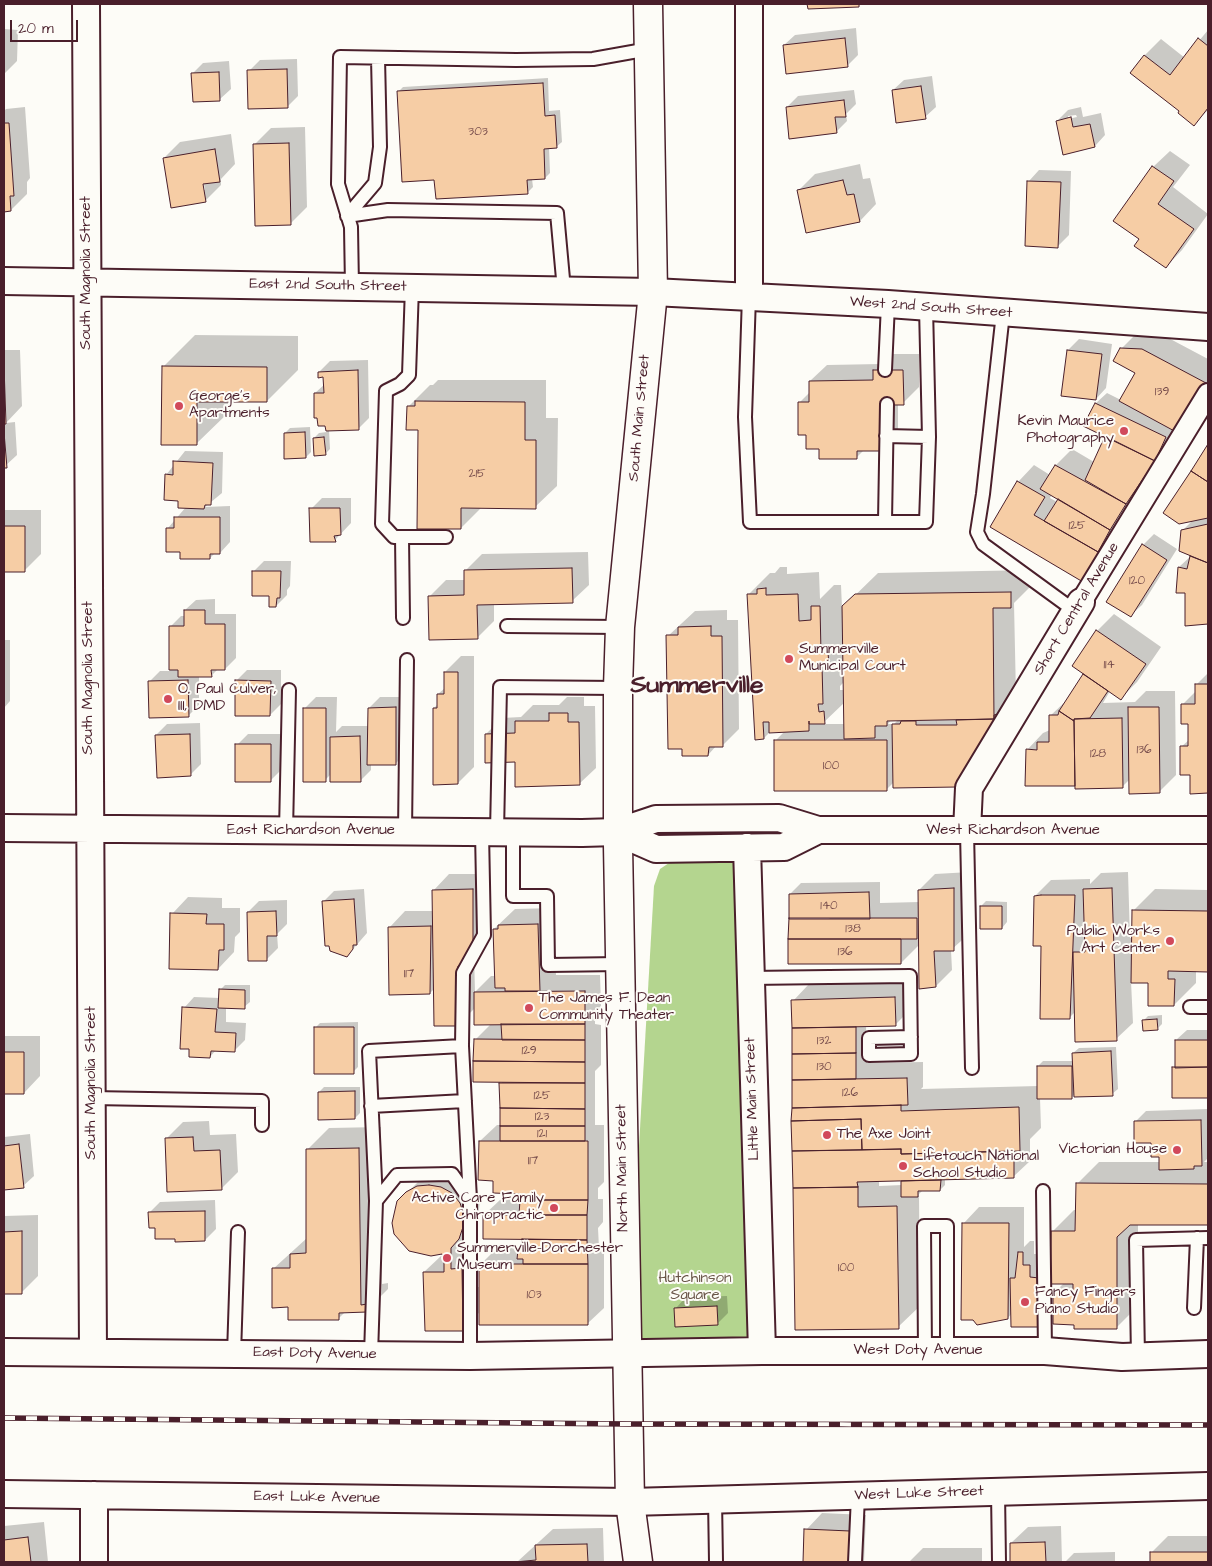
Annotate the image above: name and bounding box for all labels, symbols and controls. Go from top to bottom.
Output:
scale bar [12,10,80,42]
text: 20 m [18,18,54,39]
house number: 303 [468,125,488,139]
street label: South Magnolia Street [78,196,96,350]
street label: East 2nd South Street [249,276,407,296]
street label: West 2nd South Street [849,293,1013,323]
street label: South Main Street [625,354,655,482]
house number: 139 [1155,385,1169,399]
place label: George's Apartments [189,388,270,423]
marker: George's Apartments [173,400,185,412]
place label: Kevin Maurice Photography [1017,413,1114,448]
marker: Kevin Maurice Photography [1118,425,1130,437]
house number: 215 [469,467,485,481]
house number: 125 [1069,519,1085,533]
street label: Short Central Avenue [1030,540,1124,678]
house number: 120 [1129,574,1145,588]
street label: South Magnolia Street [80,601,98,755]
place label: Summerville Municipal Court [799,641,906,676]
marker: Summerville Municipal Court [783,653,795,665]
house number: 114 [1103,658,1115,672]
district label: Summerville [630,672,764,702]
place label: O. Paul Culver, III, DMD [178,681,277,716]
marker: O. Paul Culver, III, DMD [162,693,174,705]
house number: 136 [1136,743,1152,757]
house number: 128 [1090,747,1106,761]
house number: 100 [823,759,839,773]
street label: East Richardson Avenue [227,822,395,840]
street label: West Richardson Avenue [926,822,1100,840]
house number: 140 [820,899,838,913]
house number: 138 [845,922,861,936]
place label: Public Works Art Center [1067,923,1160,958]
marker: Public Works Art Center [1164,935,1176,947]
house number: 136 [837,945,853,959]
house number: 117 [404,967,414,981]
place label: The James F. Dean Community Theater [539,990,674,1025]
marker: The James F. Dean Community Theater [523,1002,535,1014]
street label: South Magnolia Street [83,1006,101,1160]
house number: 132 [817,1034,831,1048]
street label: Little Main Street [742,1037,764,1161]
house number: 129 [521,1044,537,1058]
house number: 130 [816,1060,832,1074]
house number: 126 [842,1086,858,1100]
house number: 125 [534,1089,550,1103]
street label: North Main Street [613,1104,633,1232]
house number: 123 [535,1110,549,1124]
place label: The Axe Joint [837,1126,931,1144]
house number: 121 [537,1127,547,1141]
marker: The Axe Joint [821,1129,833,1141]
place label: Victorian House [1059,1141,1167,1159]
marker: Victorian House [1171,1144,1183,1156]
place label: Lifetouch National School Studio [913,1148,1039,1183]
house number: 117 [528,1154,538,1168]
marker: Lifetouch National School Studio [897,1160,909,1172]
place label: Active Care Family Chiropractic [411,1190,544,1225]
marker: Active Care Family Chiropractic [548,1202,560,1214]
place label: Summerville-Dorchester Museum [457,1240,623,1275]
marker: Summerville-Dorchester Museum [441,1252,453,1264]
house number: 100 [838,1261,854,1275]
park label: Hutchinson Square [659,1270,731,1305]
place label: Fancy Fingers Piano Studio [1035,1284,1136,1319]
house number: 103 [526,1288,542,1302]
marker: Fancy Fingers Piano Studio [1019,1296,1031,1308]
street label: West Doty Avenue [853,1342,983,1360]
street label: East Doty Avenue [253,1344,377,1364]
street label: West Luke Street [854,1483,984,1505]
street label: East Luke Avenue [254,1488,380,1508]

